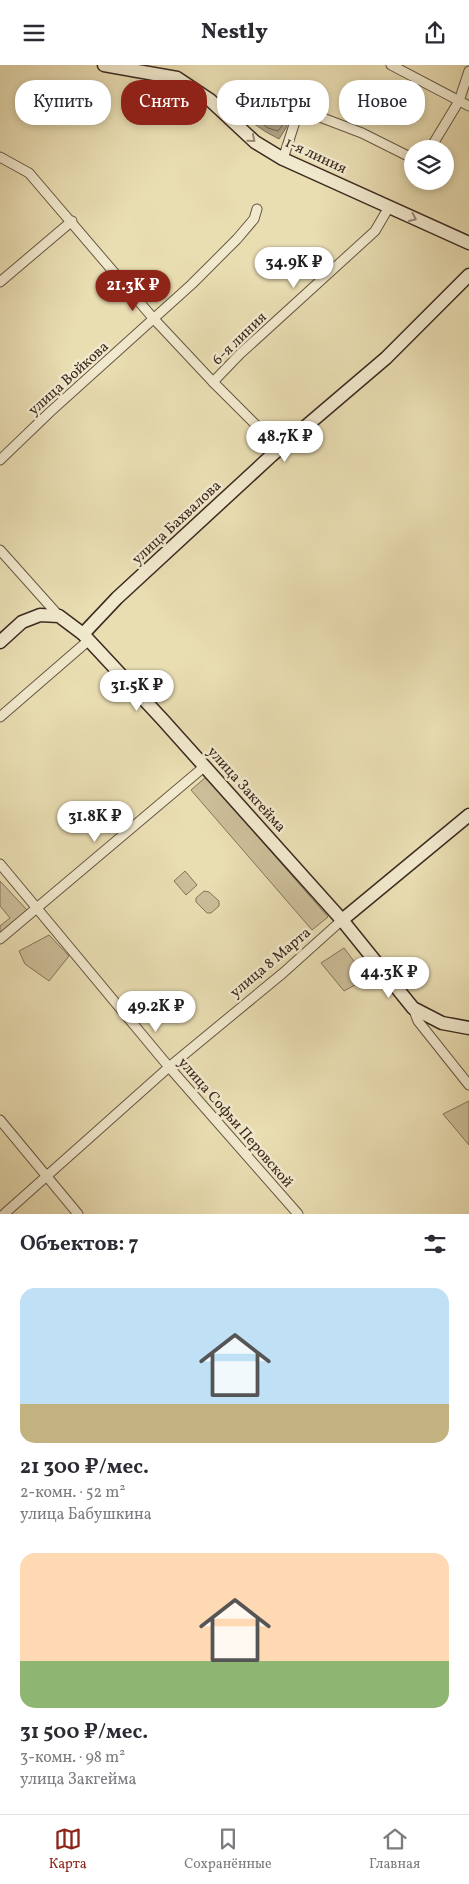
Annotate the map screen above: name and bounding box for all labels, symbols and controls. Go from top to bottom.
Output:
text: Nestly [201,17,268,48]
icon: menu [20,19,48,47]
icon: share [421,19,449,47]
chip: Купить [15,80,111,125]
chip: Снять [121,80,207,125]
chip: Фильтры [217,80,329,125]
chip: Новое [339,80,425,125]
one-way arrow [246,133,255,141]
street label: 1-я линия [281,133,350,180]
map controls [404,140,454,190]
button: layers [404,140,454,190]
one-way arrow [408,212,417,222]
pin: 34.9K ₽ [248,247,340,289]
text: 34.9K ₽ [266,252,323,274]
pin: 21.3K ₽ [87,269,179,312]
text: 21.3K ₽ [107,275,159,297]
street label: 6-я линия [208,308,272,370]
street label: улица Войкова [24,337,114,421]
pin: 48.7K ₽ [239,421,331,463]
text: 48.7K ₽ [257,426,313,448]
street label: улица Бахвалова [128,476,226,570]
pin: 31.5K ₽ [91,669,183,712]
text: 31.5K ₽ [111,675,163,697]
street label: улица Закгейма [202,742,290,838]
pin: 31.8K ₽ [49,801,141,843]
text: 31.8K ₽ [68,806,122,828]
street label: улица 8 Марта [226,923,316,1003]
pin: 44.3K ₽ [343,957,435,999]
text: 44.3K ₽ [360,962,418,984]
pin: 49.2K ₽ [110,991,202,1033]
text: 49.2K ₽ [128,996,184,1018]
street label: улица Софьи Перовской [172,1053,297,1193]
text: Объектов: 7 [20,1230,139,1259]
icon: filters [421,1230,449,1258]
icon: home [190,1320,280,1410]
text: 21 300 ₽/мес. [20,1453,149,1482]
text: 2-комн. · 52 m² [20,1482,125,1504]
text: улица Бабушкина [20,1504,152,1526]
icon: home [190,1585,280,1675]
text: 31 500 ₽/мес. [20,1718,148,1747]
text: 3-комн. · 98 m² [20,1747,125,1769]
text: улица Закгейма [20,1769,136,1791]
tab: Карта [49,1825,87,1874]
tab: Сохранённые [184,1825,272,1874]
tab: Главная [369,1825,420,1874]

